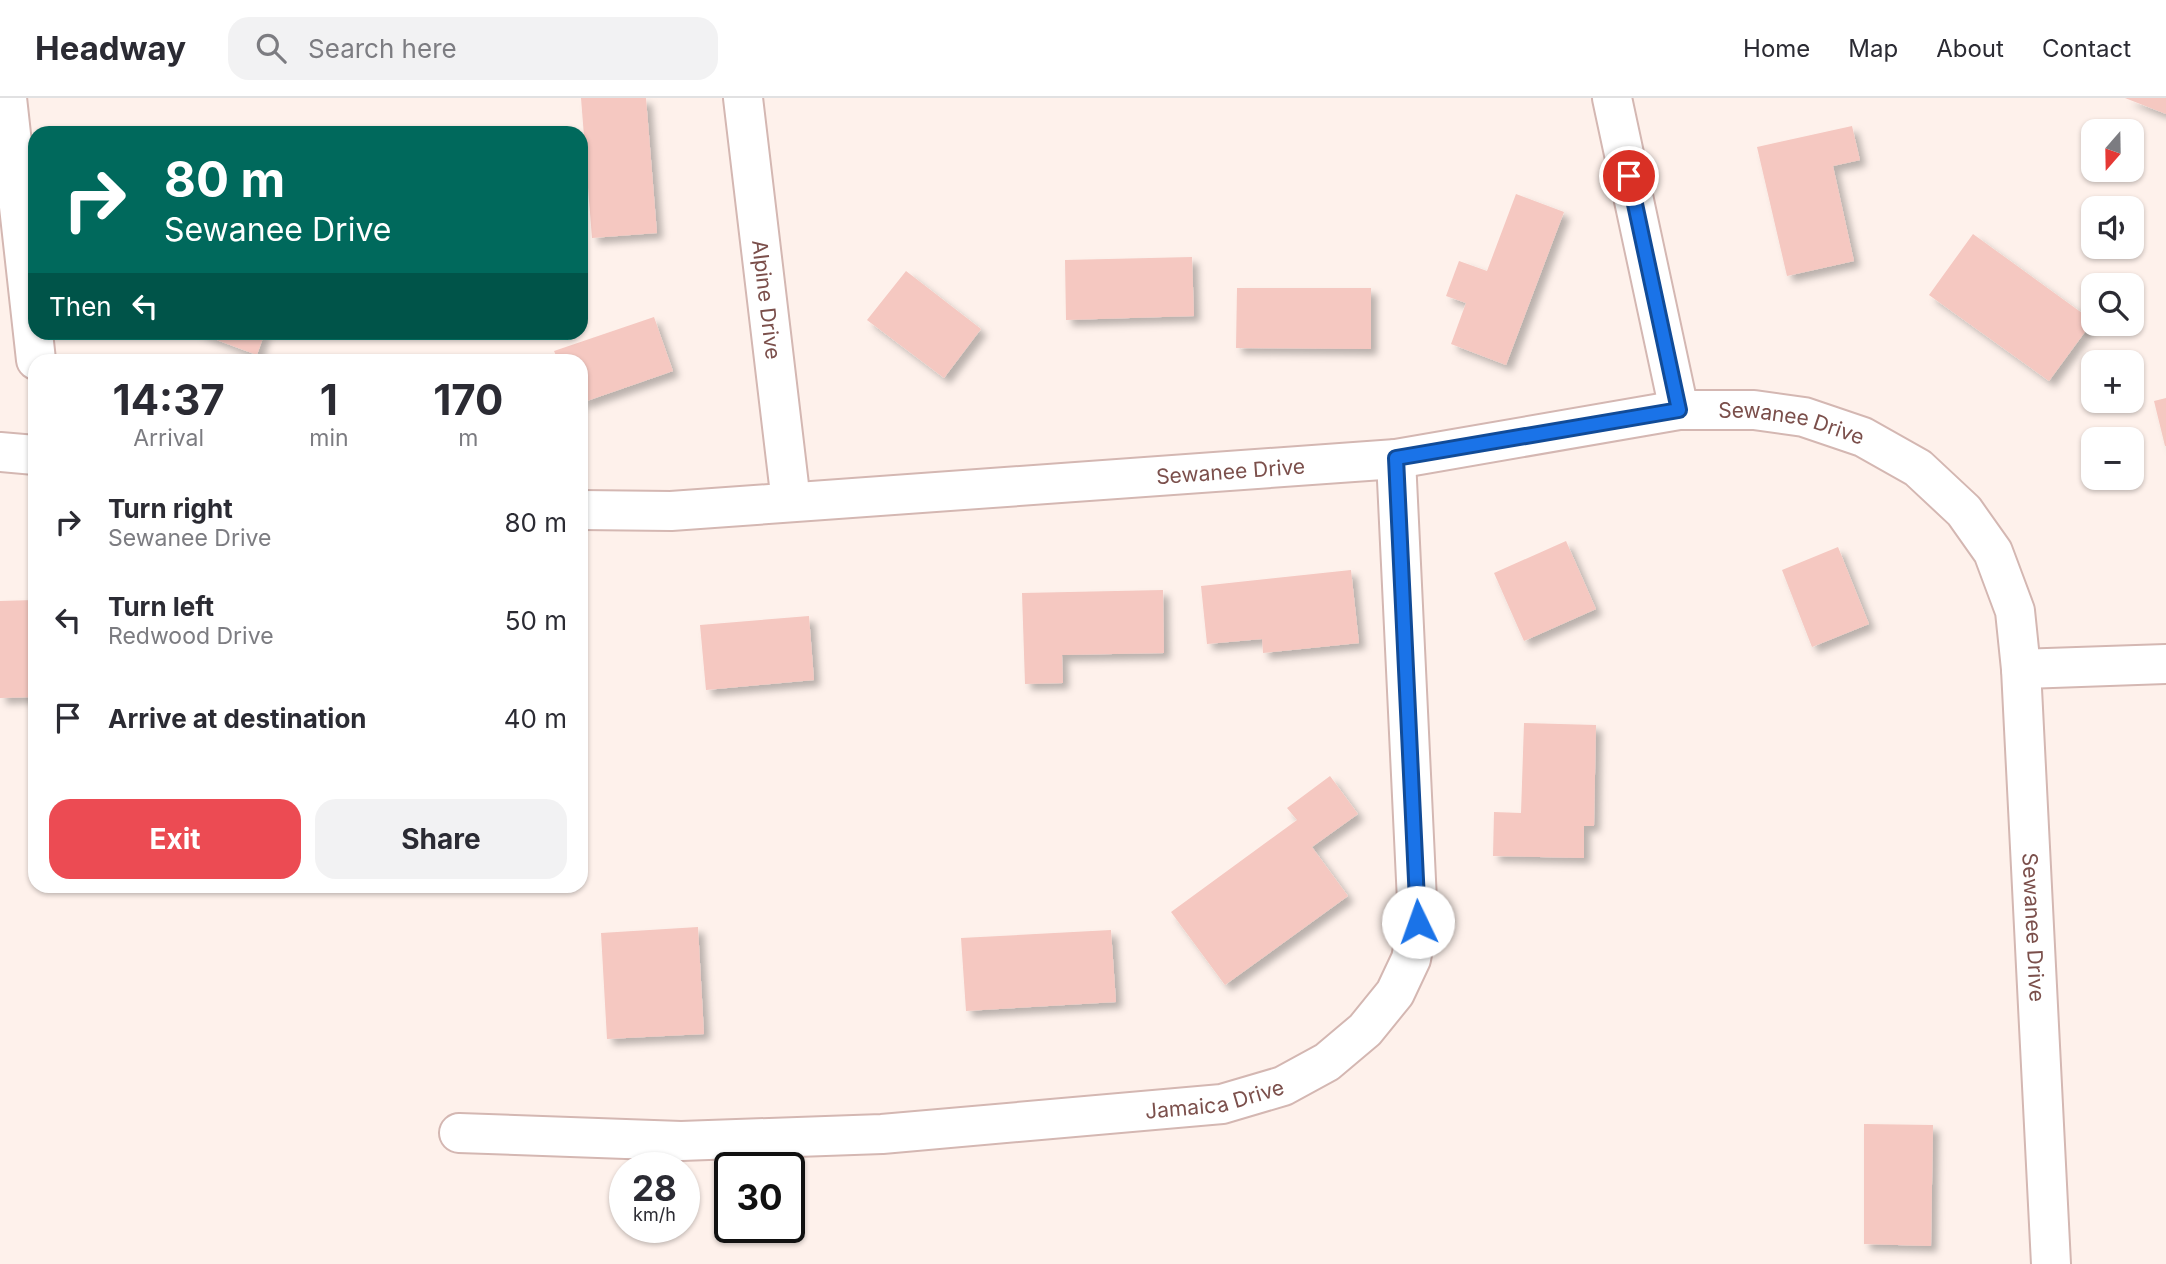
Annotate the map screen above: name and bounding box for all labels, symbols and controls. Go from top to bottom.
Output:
search box [228,17,718,80]
text: Headway [35,28,186,68]
icon: search [252,29,290,67]
text: Search here [308,33,457,64]
text: Home [1743,34,1810,63]
text: Map [1848,34,1898,63]
text: About [1936,34,2004,63]
text: Contact [2042,34,2131,63]
north arrow [2081,119,2144,182]
map controls [2081,119,2144,490]
pin [1599,146,1659,206]
text: 80 m [164,150,285,209]
icon: right [49,154,140,245]
icon: arrive [1610,157,1648,195]
button: sound [2081,196,2144,259]
text: Sewanee Drive [164,210,391,249]
street label: Alpine Drive [747,238,786,361]
button: search [2081,273,2144,336]
icon: left [126,287,164,325]
text: Then [49,291,112,322]
button: + [2081,350,2144,413]
text: 14:37 [113,374,225,425]
text: 1 [320,374,338,425]
text: 170 [433,374,503,425]
street label: Sewanee Drive [1718,398,1868,449]
text: Arrival [133,424,204,452]
text: min [309,424,349,452]
text: m [458,424,478,452]
button: − [2081,427,2144,490]
street label: Sewanee Drive [1155,453,1306,489]
text: Turn right [108,493,233,524]
icon: right [49,503,87,541]
text: 80 m [504,507,567,538]
text: Sewanee Drive [108,524,271,552]
text: Turn left [108,591,214,622]
icon: left [49,601,87,639]
text: 50 m [505,605,567,636]
text: Redwood Drive [108,622,274,650]
icon: arrive [49,699,87,737]
text: Arrive at destination [108,703,367,734]
text: 40 m [504,703,567,734]
button: Exit [49,799,301,879]
button: Share [315,799,567,879]
street label: Sewanee Drive [2018,852,2050,1002]
position arrow [1381,885,1455,959]
street label: Jamaica Drive [1144,1074,1287,1123]
speed limit sign: 30 [714,1152,805,1243]
text: 28 [632,1167,677,1209]
text: km/h [633,1204,676,1225]

